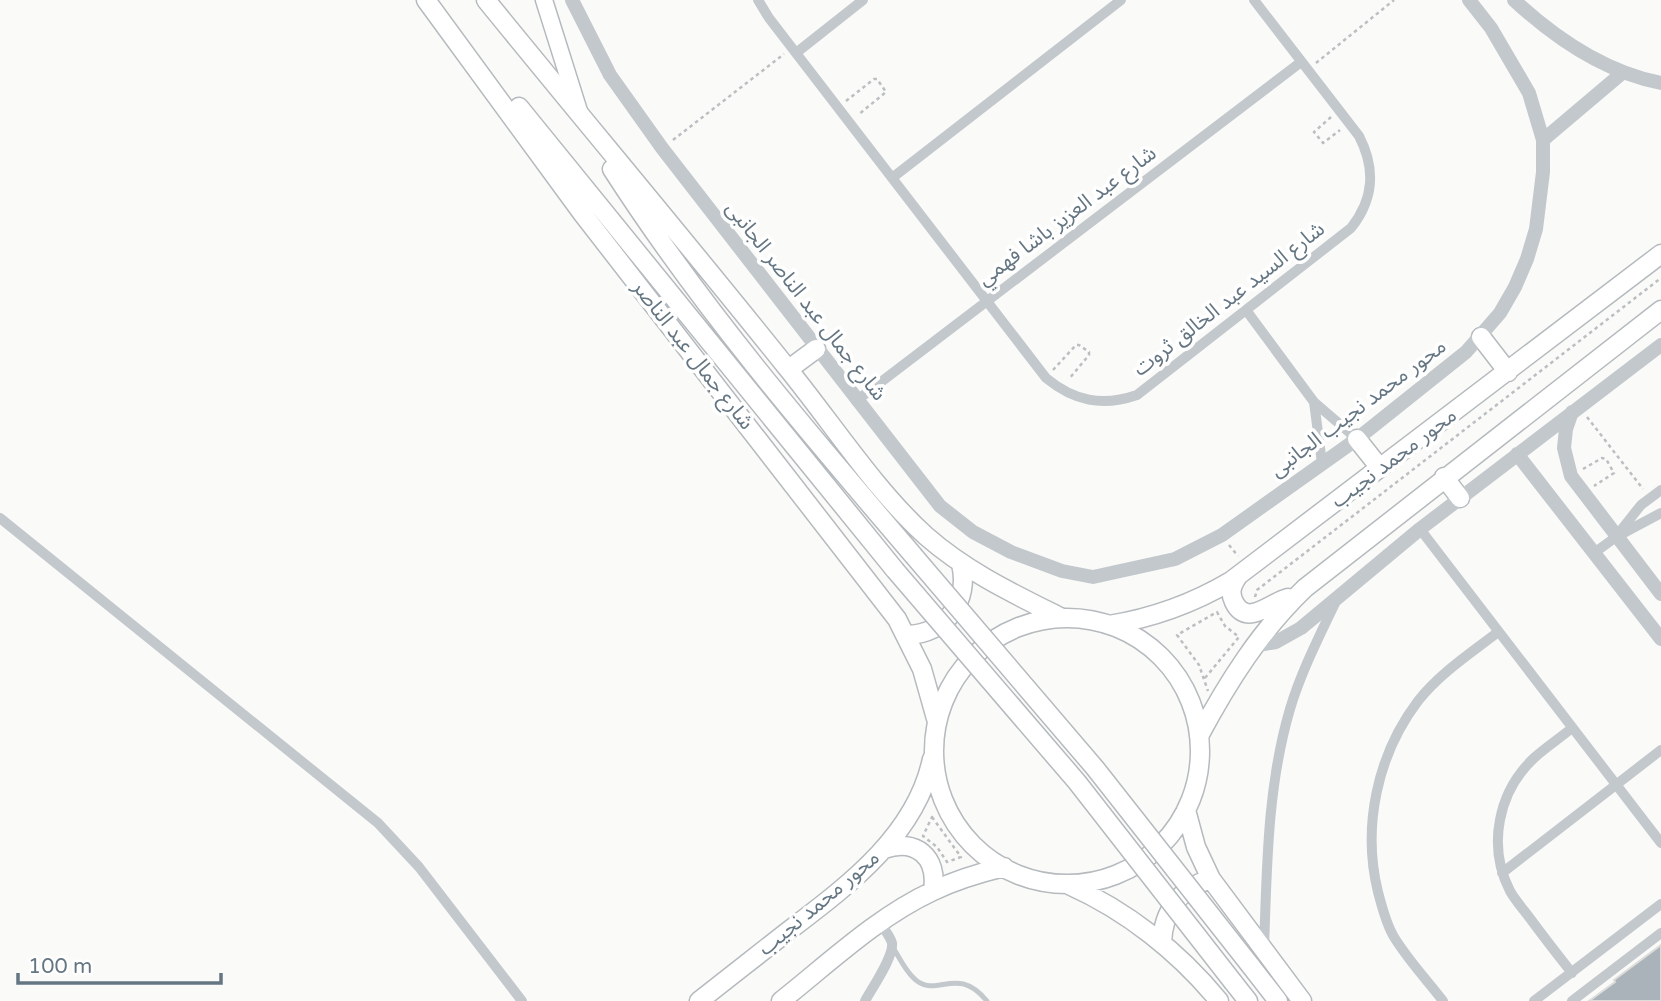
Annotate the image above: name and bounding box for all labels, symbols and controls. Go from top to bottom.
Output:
street label: شارع عبد العزيز باشا فهمي [973,141,1163,294]
street label: شارع جمال عبد الناصر الجانبى [719,196,892,407]
street label: شارع السيد عبد الخالق ثروت [1128,216,1331,383]
street label: شارع جمال عبد الناصر [625,275,759,436]
street label: محور محمد نجيب الجانبى [1265,333,1451,483]
street label: محور محمد نجيب [1326,403,1462,513]
street label: محور محمد نجيب [753,845,885,961]
scale bar [18,942,220,986]
text: 100 m [28,954,92,979]

